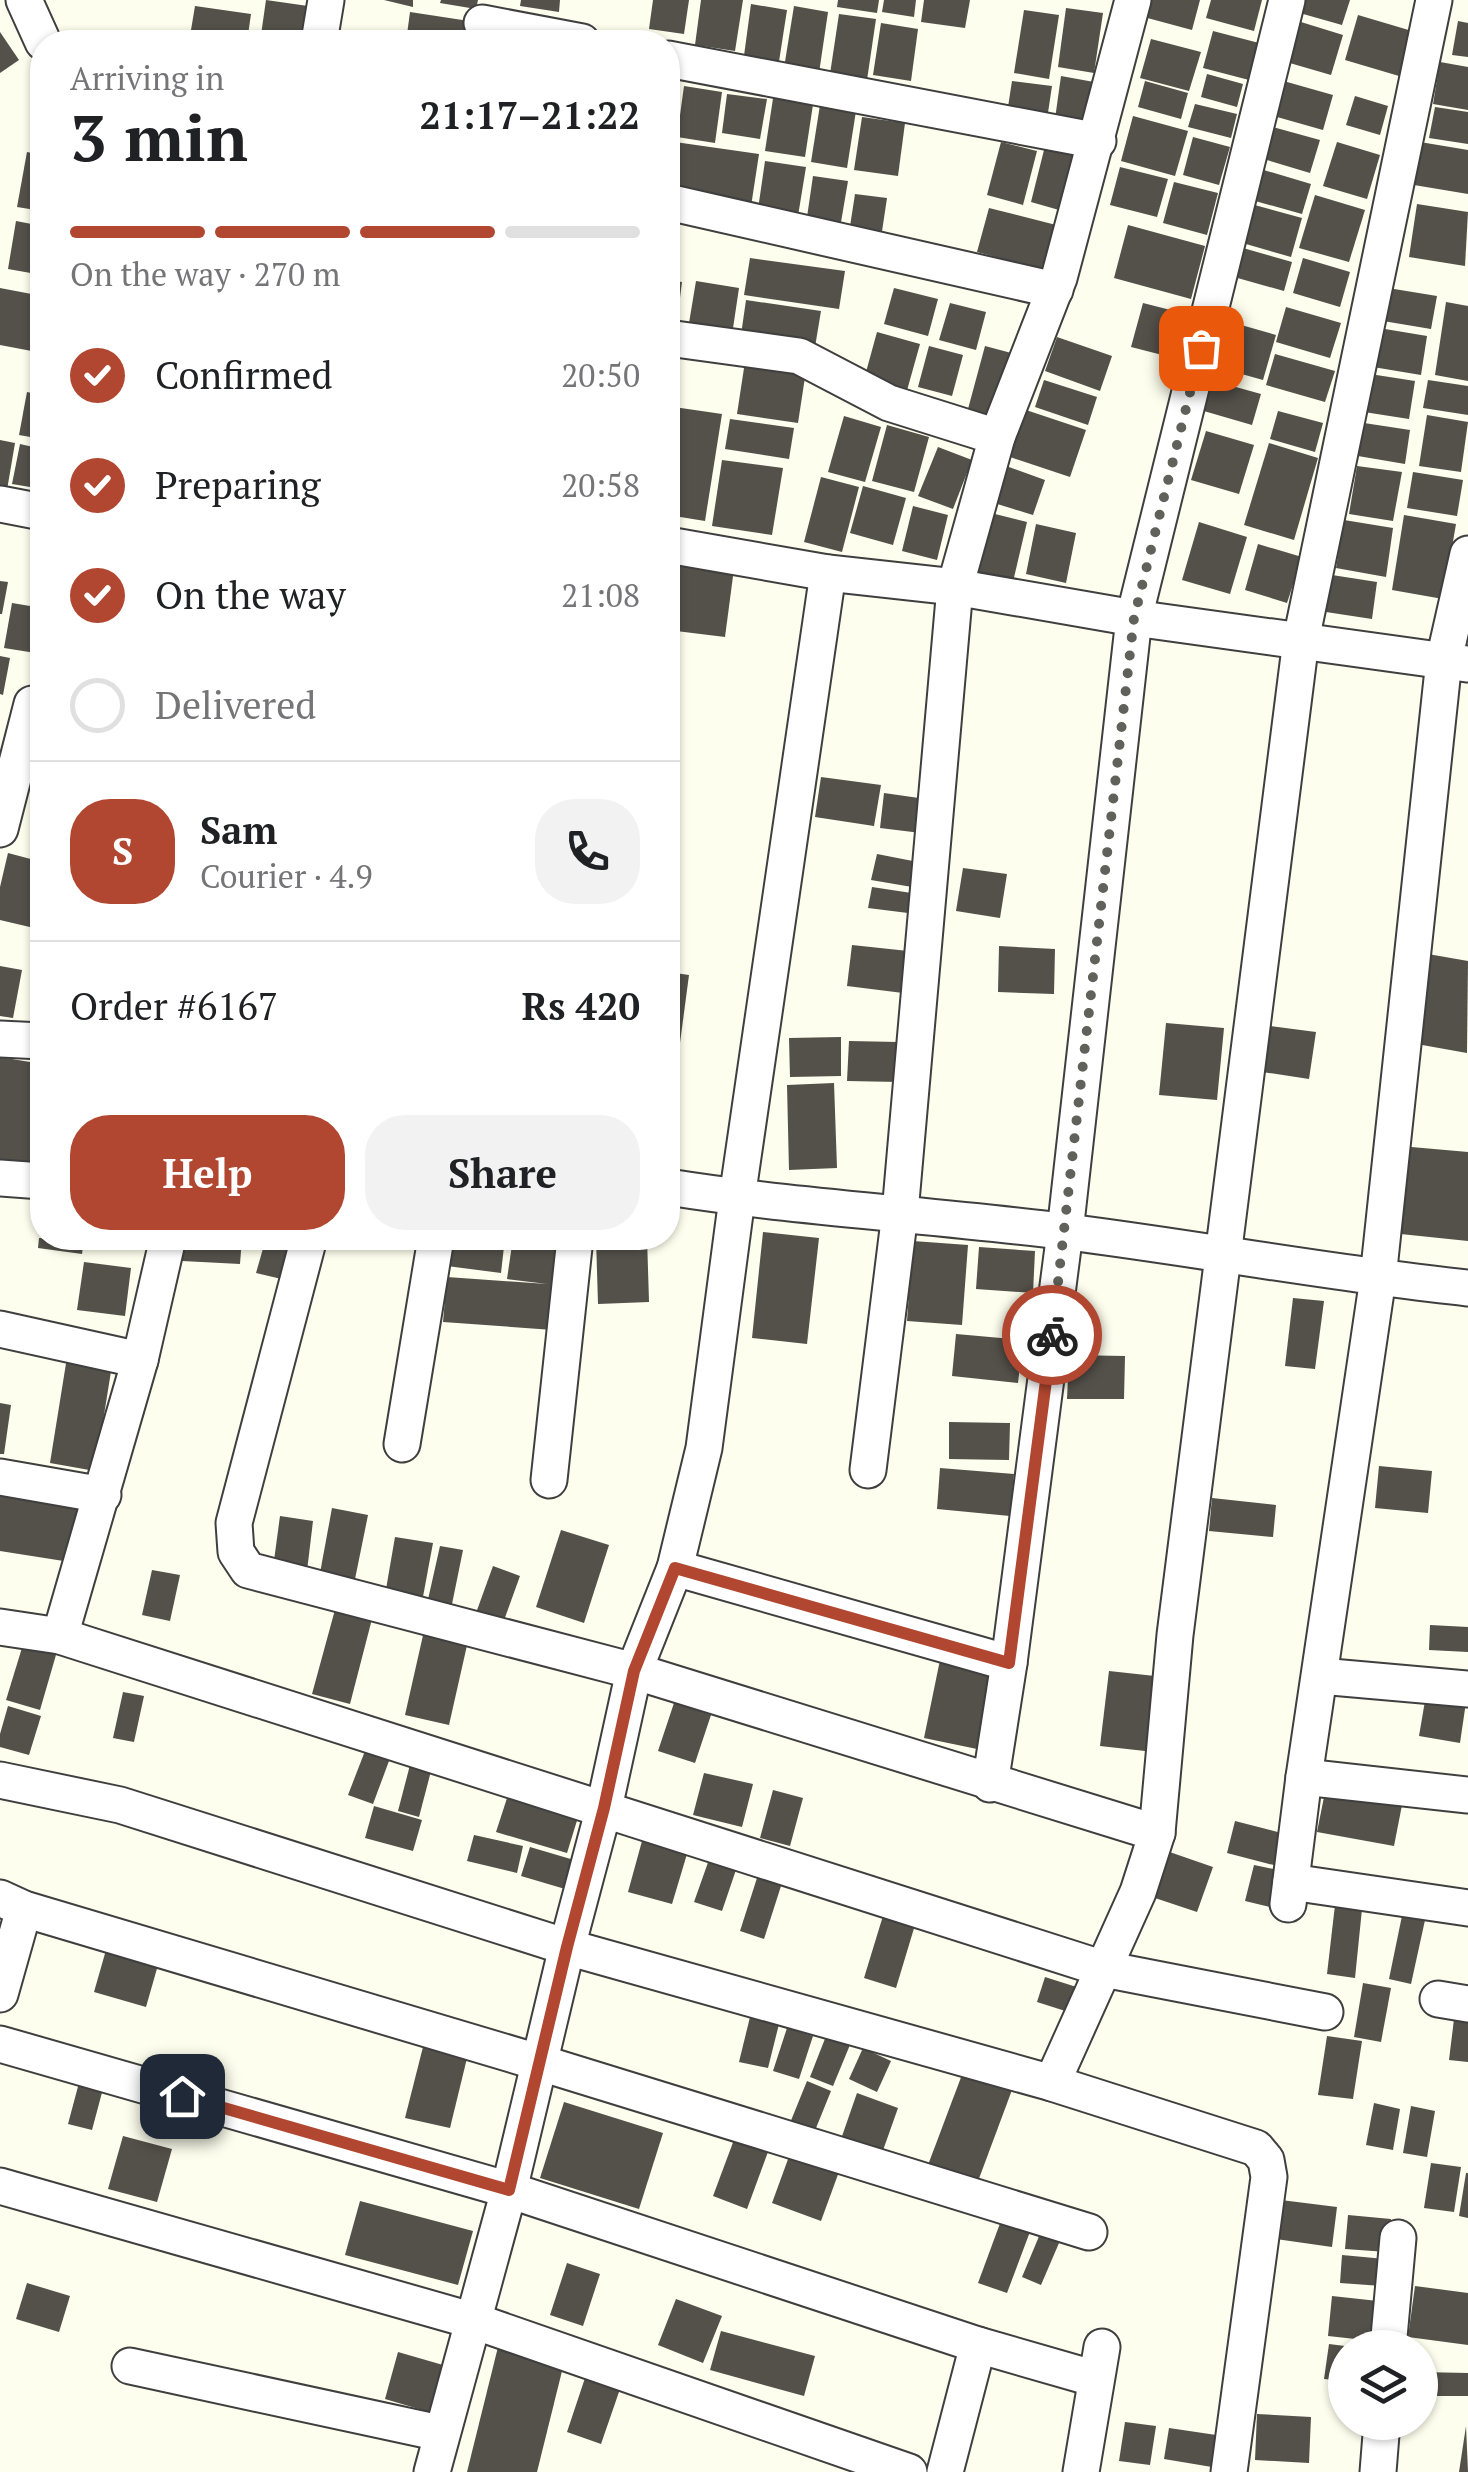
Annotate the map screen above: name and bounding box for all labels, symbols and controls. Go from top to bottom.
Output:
text: Arriving in [70,57,224,99]
text: 21:17–21:22 [419,90,640,140]
text: 3 min [70,93,248,180]
text: On the way · 270 m [70,253,340,295]
pin [1159,306,1244,391]
icon: bag [1174,321,1229,376]
icon: check [70,348,125,403]
text: Confirmed [155,350,333,400]
text: 20:50 [561,354,640,396]
icon: check [70,458,125,513]
text: Preparing [155,460,321,510]
text: 20:58 [561,464,640,506]
icon: check [70,568,125,623]
text: On the way [155,570,346,620]
text: 21:08 [561,574,640,616]
text: Delivered [155,680,316,730]
button: phone [535,799,640,904]
text: Sam [200,805,277,855]
text: S [112,826,133,876]
text: Courier · 4.9 [200,855,372,897]
text: Order #6167 [70,981,278,1031]
text: Rs 420 [522,981,640,1031]
button: Help [70,1115,345,1230]
button: Share [365,1115,640,1230]
courier [1002,1285,1102,1385]
icon: bike [1025,1308,1080,1363]
pin [140,2054,225,2139]
icon: home [155,2069,210,2124]
map controls [1328,2330,1438,2440]
button: layers [1328,2330,1438,2440]

